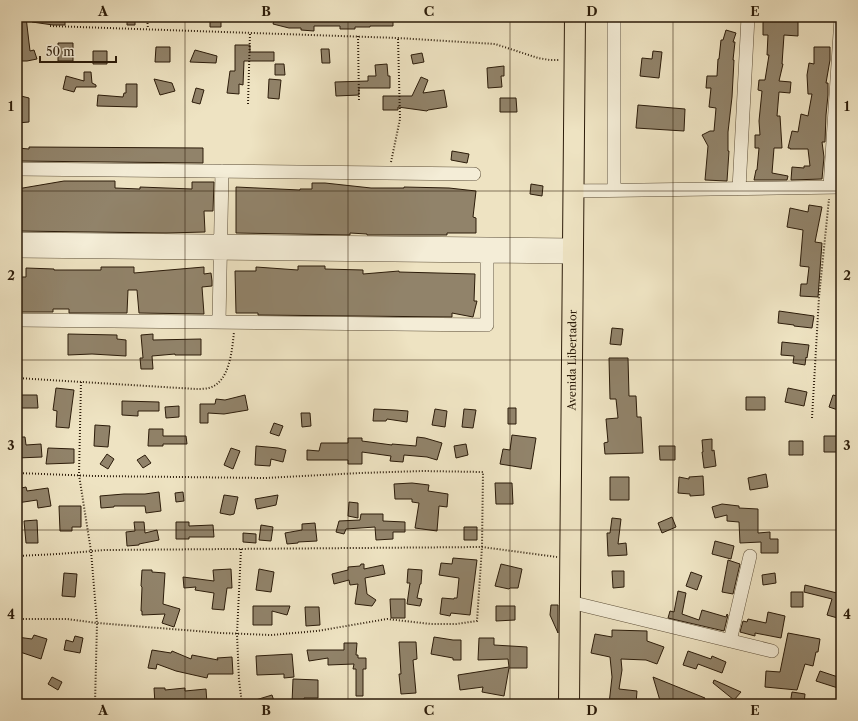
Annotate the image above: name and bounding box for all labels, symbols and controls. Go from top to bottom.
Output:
text: A [97,3,109,19]
text: B [261,3,271,19]
text: C [424,3,434,19]
text: D [586,3,598,19]
text: E [750,3,760,19]
scale bar [40,38,116,64]
text: 50 m [46,44,75,59]
text: 1 [8,98,14,114]
text: 1 [844,98,850,114]
text: 2 [7,267,15,283]
text: 2 [843,267,851,283]
street label: Avenida Libertador [565,309,579,411]
text: 3 [7,437,15,453]
text: 3 [843,437,851,453]
text: 4 [7,606,15,622]
text: 4 [843,606,851,622]
text: A [97,702,109,718]
text: B [261,702,271,718]
text: C [424,702,434,718]
text: D [586,702,598,718]
text: E [750,702,760,718]

